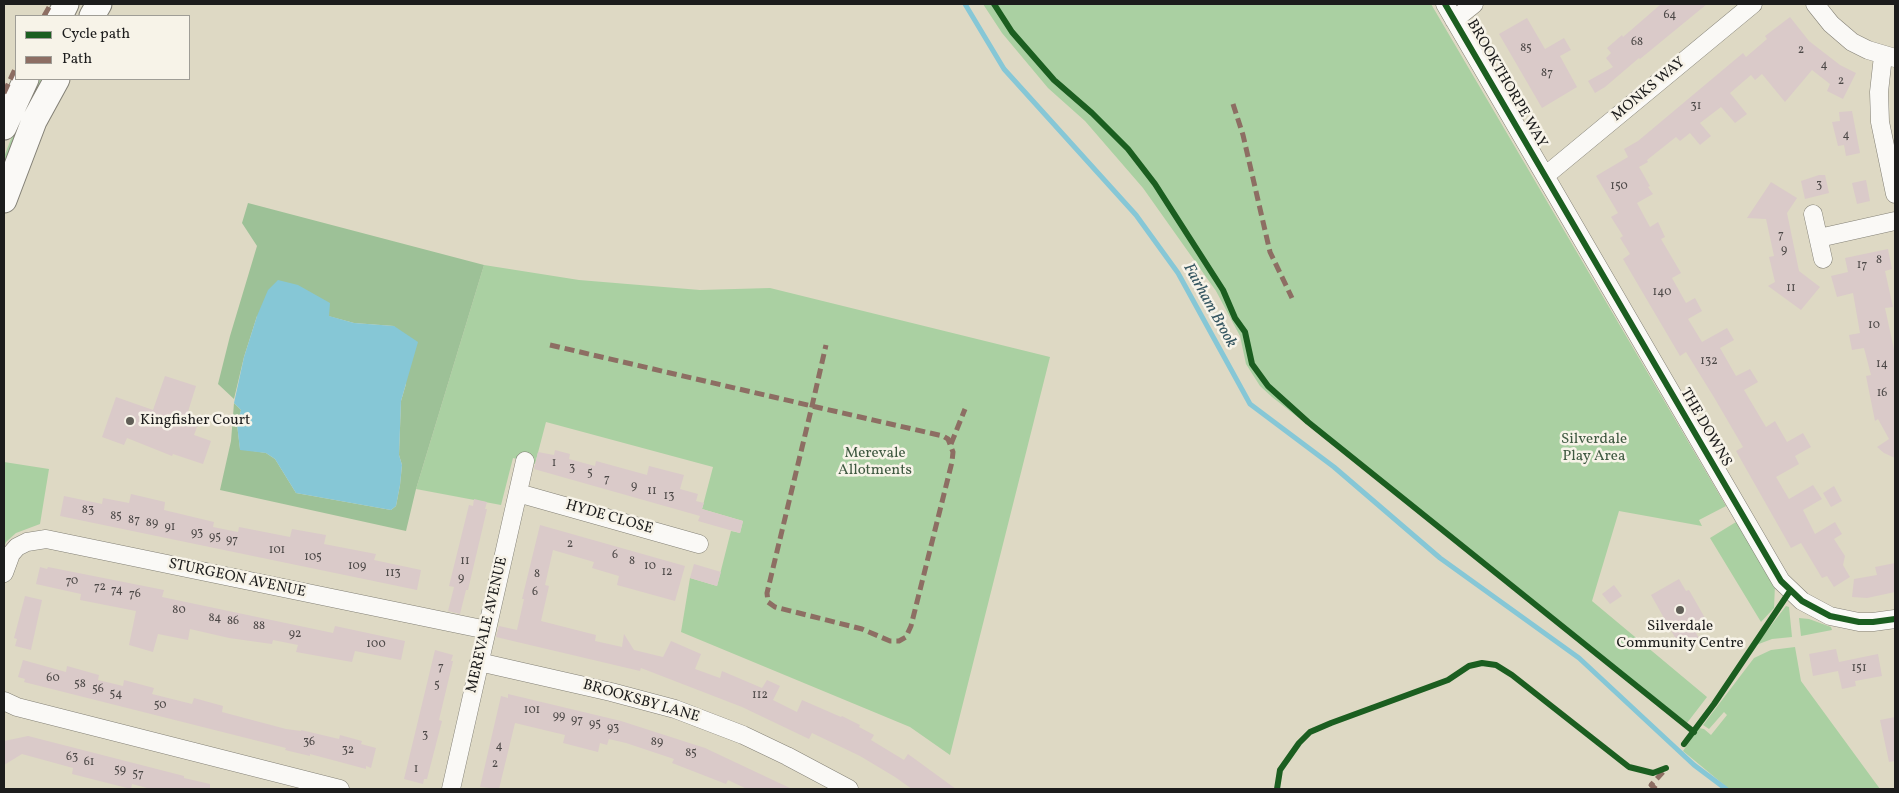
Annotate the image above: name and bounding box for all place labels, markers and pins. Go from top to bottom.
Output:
place label: Kingfisher Court [140,412,250,430]
marker: Kingfisher Court [124,415,136,427]
marker: Silverdale Community Centre [1674,604,1686,616]
place label: Silverdale Community Centre [1616,618,1744,653]

